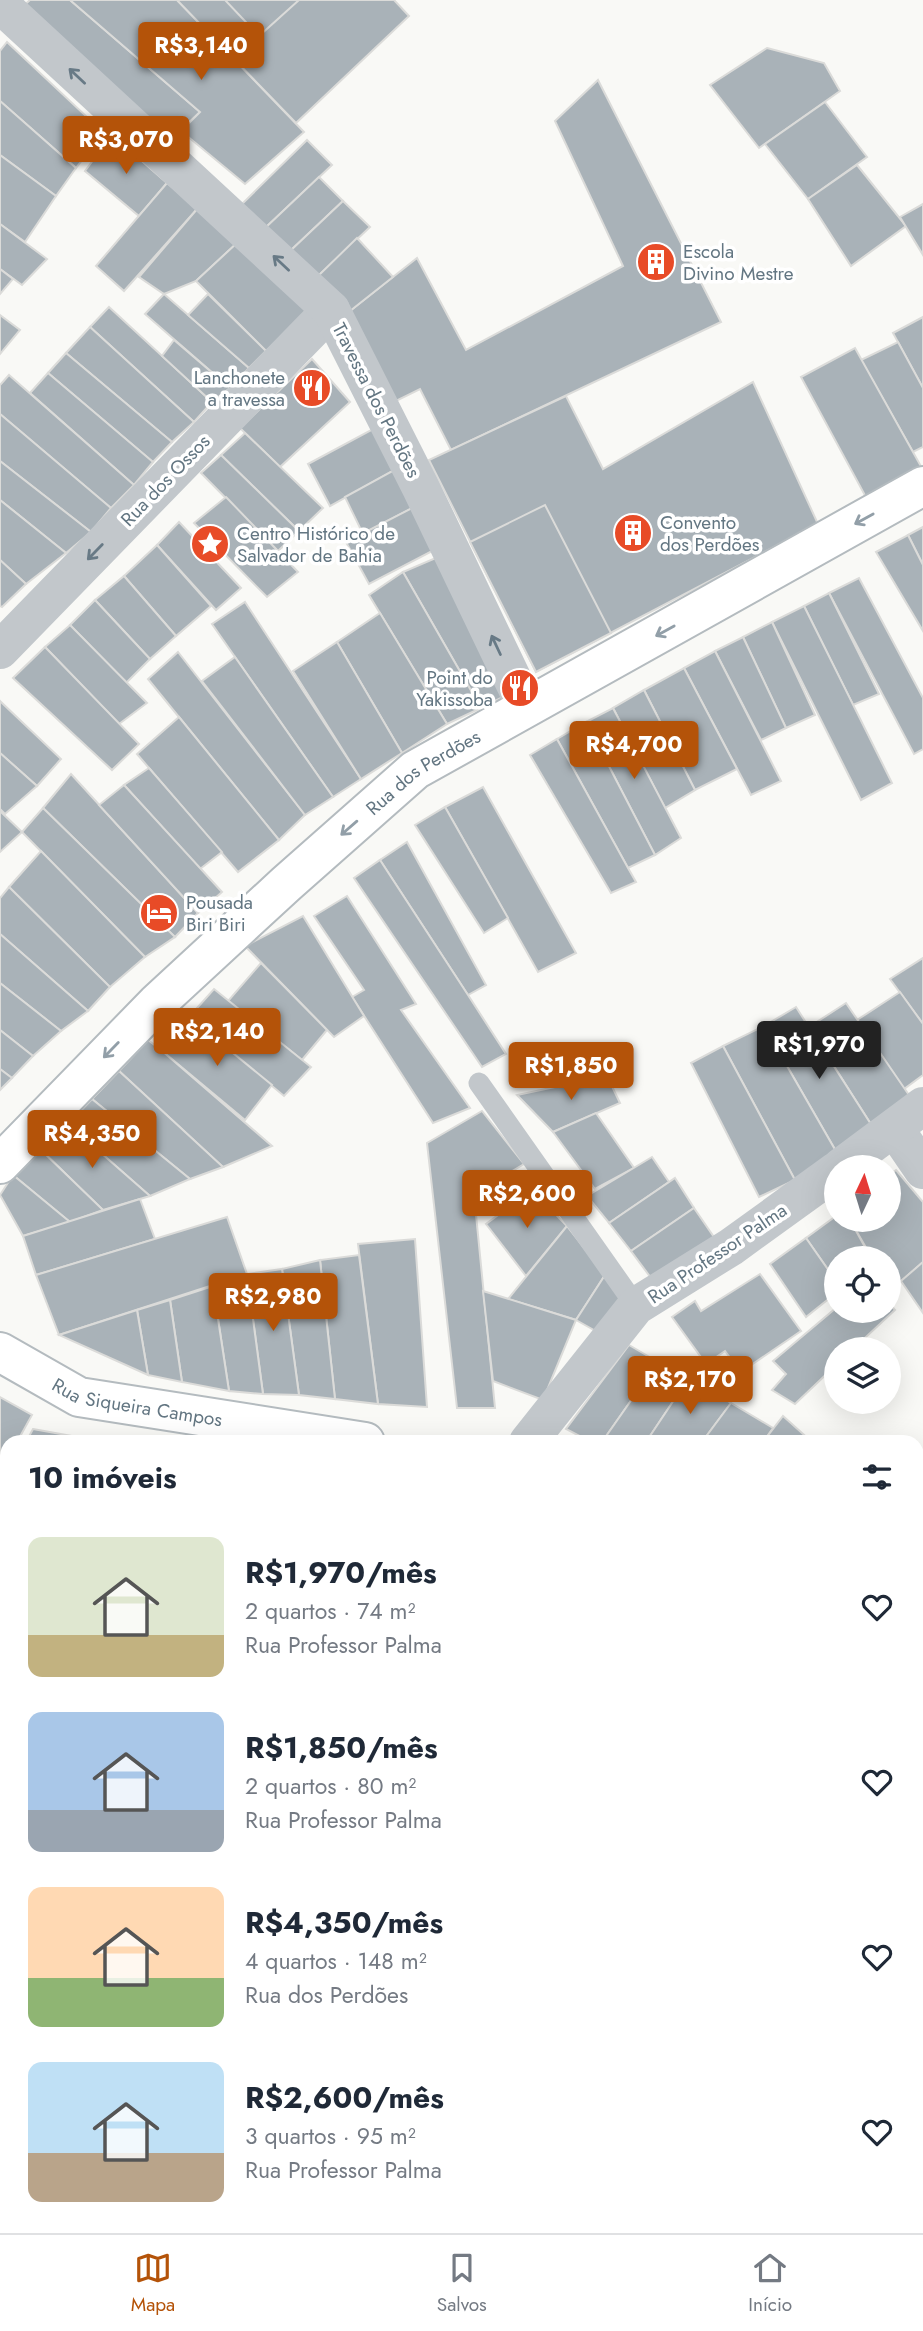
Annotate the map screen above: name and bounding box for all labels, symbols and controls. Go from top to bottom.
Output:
pin: R$3,140 [136,22,266,82]
text: R$3,140 [154,28,248,62]
one-way arrow [68,68,86,84]
pin: R$3,070 [61,116,191,176]
text: R$3,070 [79,122,173,156]
place label: Escola Divino Mestre [683,238,794,287]
building icon: Escola Divino Mestre [635,241,677,283]
one-way arrow [273,255,290,272]
street label: Travessa dos Perdões [326,318,427,482]
place label: Lanchonete a travessa [194,364,285,413]
restaurant icon: Lanchonete a travessa [291,367,333,409]
street label: Rua dos Ossos [115,428,216,532]
place label: Convento dos Perdões [660,509,760,558]
building icon: Convento dos Perdões [612,512,654,554]
one-way arrow [854,512,874,526]
place label: Centro Histórico de Salvador de Bahia [237,520,395,569]
place icon: Centro Histórico de Salvador de Bahia [189,523,231,565]
one-way arrow [87,543,104,560]
one-way arrow [656,624,676,638]
one-way arrow [489,635,503,656]
place label: Point do Yakissoba [416,664,493,713]
restaurant icon: Point do Yakissoba [499,667,541,709]
pin: R$4,700 [569,722,699,781]
street label: Rua dos Perdões [360,723,486,822]
text: R$4,700 [585,727,683,761]
one-way arrow [340,820,358,836]
place label: Pousada Biri Biri [186,889,253,938]
hotel icon: Pousada Biri Biri [138,892,180,934]
pin: R$2,140 [152,1009,282,1068]
text: R$2,140 [170,1014,264,1048]
pin: R$1,970 [754,1021,884,1081]
text: R$1,970 [773,1027,865,1061]
one-way arrow [103,1042,120,1059]
pin: R$1,850 [506,1042,636,1102]
text: R$1,850 [525,1048,617,1082]
pin: R$4,350 [27,1110,157,1170]
text: R$4,350 [43,1116,141,1150]
north arrow [824,1155,901,1232]
map controls [824,1155,901,1414]
pin: R$2,600 [462,1170,592,1230]
text: R$2,600 [478,1176,576,1210]
street label: Rua Professor Palma [642,1197,792,1310]
button: locate [824,1246,901,1323]
pin: R$2,980 [208,1274,338,1333]
text: R$2,980 [225,1279,321,1313]
button: layers [824,1337,901,1414]
pin: R$2,170 [625,1356,755,1416]
text: R$2,170 [644,1362,736,1396]
street label: Rua Siqueira Campos [47,1371,225,1433]
text: 10 imóveis [28,1456,177,1499]
icon: filters [858,1458,896,1496]
text: R$1,970/mês [245,1551,437,1594]
icon: home [84,1565,168,1649]
icon: heart [858,1588,896,1626]
text: 2 quartos · 74 m² [245,1594,415,1628]
text: Rua Professor Palma [245,1628,442,1662]
text: R$1,850/mês [245,1726,438,1769]
icon: home [84,1740,168,1824]
icon: heart [858,1763,896,1801]
text: 2 quartos · 80 m² [245,1769,416,1803]
text: Rua Professor Palma [245,1803,442,1837]
text: R$4,350/mês [245,1901,443,1944]
icon: home [84,1915,168,1999]
icon: heart [858,1938,896,1976]
text: 4 quartos · 148 m² [245,1944,427,1978]
text: Rua dos Perdões [245,1978,408,2012]
text: R$2,600/mês [245,2076,444,2119]
icon: home [84,2090,168,2174]
icon: heart [858,2113,896,2151]
text: 3 quartos · 95 m² [245,2119,416,2153]
text: Rua Professor Palma [245,2153,442,2187]
tab: Mapa [131,2249,175,2318]
tab: Salvos [437,2249,487,2318]
tab: Início [748,2249,792,2318]

